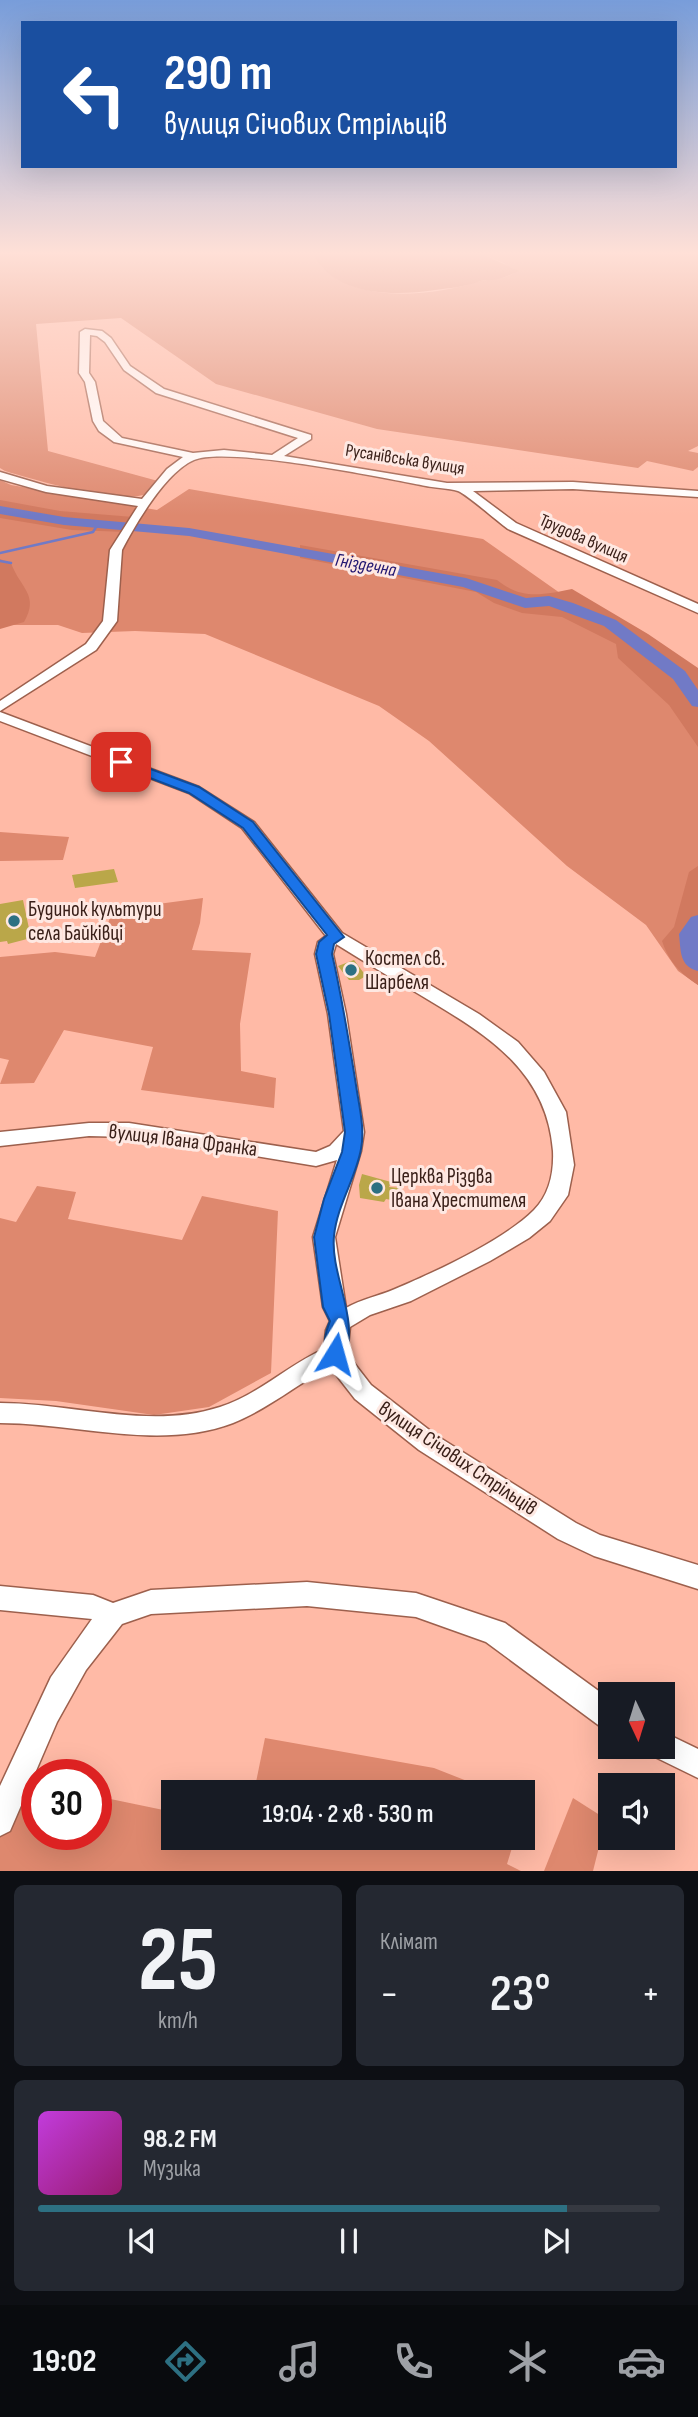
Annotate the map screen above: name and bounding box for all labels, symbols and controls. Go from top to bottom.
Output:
text: 290 m [164,45,272,104]
icon: left [49,49,140,140]
text: вулиця Січових Стрільців [164,105,448,144]
street label: Русанівська вулиця [344,440,466,479]
street label: Трудова вулиця [536,510,631,567]
water label: Гніздечна [333,549,398,582]
pin [91,732,151,792]
icon: arrive [102,743,140,781]
place label: Будинок культури села Байківці [28,897,162,946]
marker: Будинок культури села Байківці [6,913,22,929]
place label: Костел св. Шарбеля [365,946,445,995]
marker: Костел св. Шарбеля [343,962,359,978]
street label: вулиця Івана Франка [107,1119,259,1162]
place label: Церква Різдва Івана Хрестителя [391,1164,526,1213]
marker: Церква Різдва Івана Хрестителя [369,1180,385,1196]
position arrow [298,1317,372,1391]
street label: вулиця Січових Стрільців [374,1396,542,1521]
north arrow [598,1682,676,1759]
map controls [598,1682,675,1850]
speed limit sign: 30 [21,1759,112,1850]
button: sound [598,1773,675,1850]
text: 19:04 · 2 хв · 530 m [263,1799,433,1830]
text: 25 [138,1907,218,2016]
text: Клімат [380,1928,438,1956]
text: 23° [490,1963,550,2026]
text: − [380,1972,399,2017]
text: + [641,1972,660,2017]
text: km/h [158,2007,198,2035]
text: 98.2 FM [143,2124,217,2155]
text: Музика [143,2155,201,2183]
icon: previous [123,2222,161,2260]
icon: pause [330,2222,368,2260]
icon: next [537,2222,575,2260]
icon: directions [161,2337,210,2386]
icon: music [275,2337,324,2386]
icon: phone [389,2337,438,2386]
icon: climate [503,2337,552,2386]
icon: car [617,2337,666,2386]
text: 19:02 [32,2342,97,2381]

